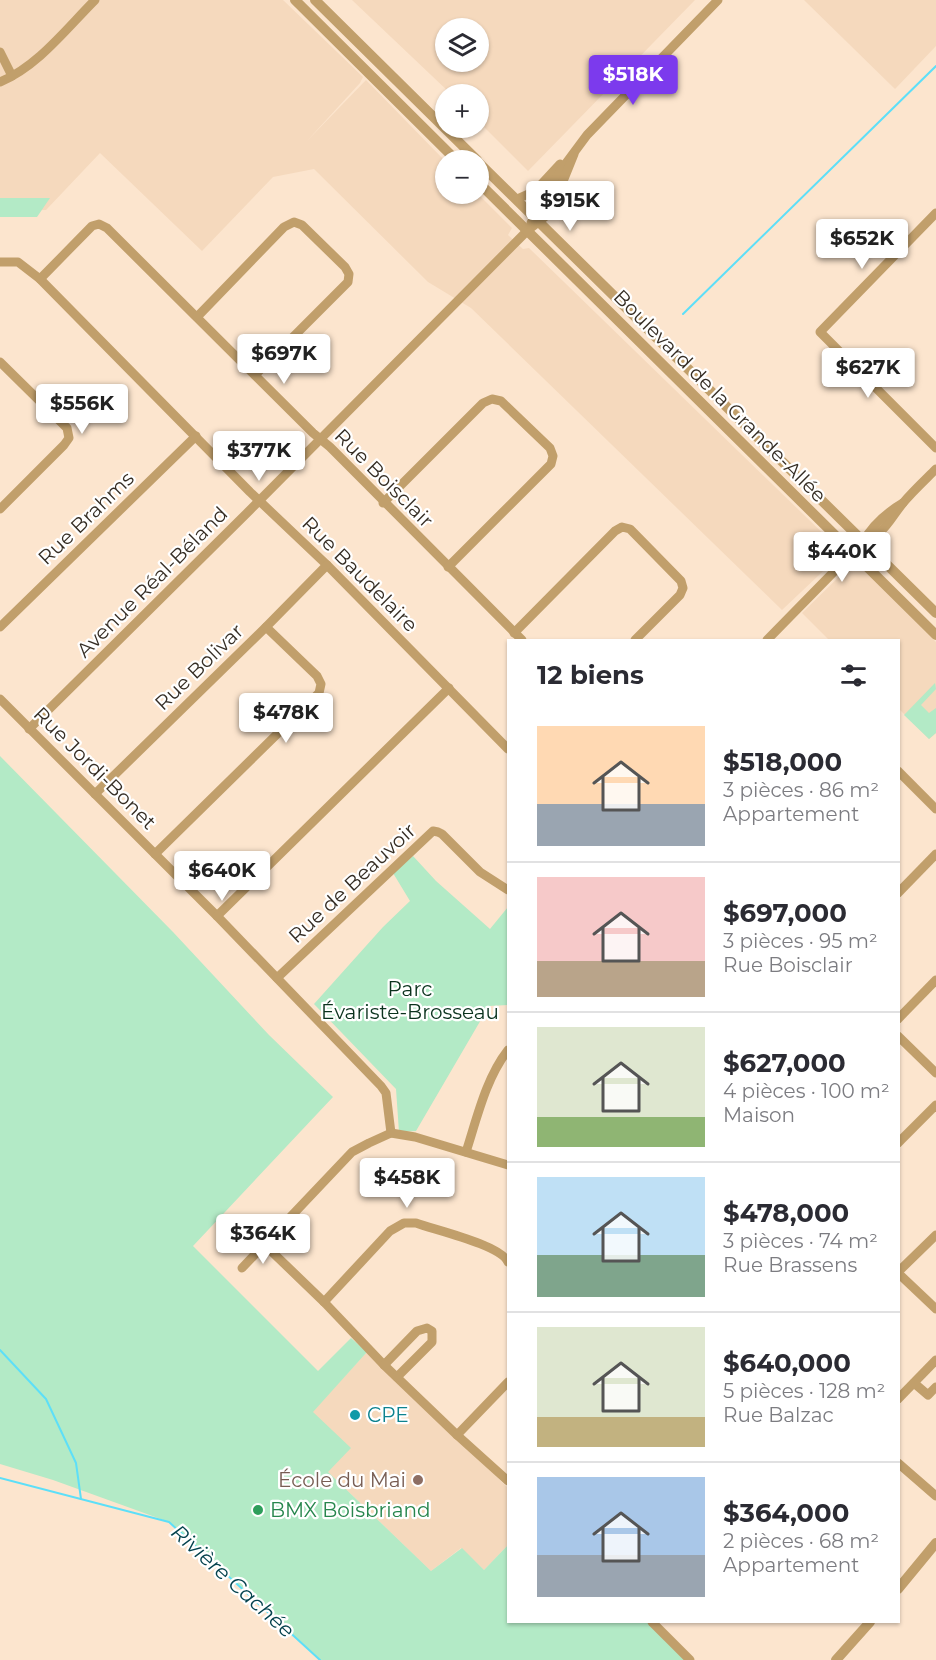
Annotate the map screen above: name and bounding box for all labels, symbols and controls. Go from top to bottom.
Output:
map controls [435,18,489,204]
button: layers [435,18,489,72]
pin: $518K [591,55,675,106]
text: $518K [603,62,663,86]
button: + [435,84,489,138]
button: − [435,150,489,204]
pin: $915K [528,181,612,232]
text: $915K [540,188,600,212]
pin: $652K [820,219,904,270]
text: $652K [830,226,894,250]
street label: Boulevard de la Grande-Allée [609,285,831,507]
pin: $697K [242,334,326,385]
text: $697K [251,341,317,365]
pin: $627K [826,348,910,399]
text: $627K [836,355,900,379]
pin: $556K [40,384,124,435]
text: $556K [50,391,114,415]
street label: Rue Boisclair [330,424,438,532]
pin: $377K [217,431,301,482]
text: $377K [227,438,291,462]
street label: Rue Brahms [33,466,139,570]
street label: Avenue Réal-Béland [72,502,232,662]
street label: Rue Baudelaire [297,511,423,637]
pin: $440K [800,532,884,583]
text: $440K [808,539,876,563]
street label: Rue Bolivar [150,619,248,715]
text: 12 biens [537,659,644,691]
icon: filters [837,659,870,692]
pin: $478K [244,693,328,744]
text: $478K [253,700,319,724]
street label: Rue Jordi-Bonet [29,702,161,834]
text: $518,000 [723,746,842,778]
icon: home [585,750,657,822]
text: 3 pièces · 86 m² [723,778,879,802]
text: Appartement [723,802,859,826]
street label: Rue de Beauvoir [284,818,420,948]
pin: $640K [180,851,264,902]
text: $640K [188,858,256,882]
text: $697,000 [723,897,847,929]
icon: home [585,901,657,973]
text: 3 pièces · 95 m² [723,929,878,953]
text: Rue Boisclair [723,953,853,977]
park label: Parc Évariste-Brosseau [321,977,499,1024]
text: $627,000 [723,1047,846,1079]
icon: home [585,1051,657,1123]
text: 4 pièces · 100 m² [723,1079,890,1103]
text: Maison [723,1103,795,1127]
pin: $458K [365,1158,449,1209]
text: $458K [374,1165,440,1189]
text: $478,000 [723,1197,849,1229]
icon: home [585,1201,657,1273]
pin: $364K [221,1214,305,1265]
text: $364K [230,1221,296,1245]
text: 3 pièces · 74 m² [723,1229,878,1253]
text: Rue Brassens [723,1253,857,1277]
text: $640,000 [723,1347,851,1379]
icon: home [585,1351,657,1423]
text: 5 pièces · 128 m² [723,1379,885,1403]
place label: CPE [367,1403,409,1427]
text: Rue Balzac [723,1403,834,1427]
marker: CPE [348,1408,362,1422]
place label: École du Mai [278,1468,406,1492]
marker: École du Mai [411,1473,425,1487]
text: $364,000 [723,1497,849,1529]
place label: BMX Boisbriand [270,1498,431,1522]
icon: home [585,1501,657,1573]
marker: BMX Boisbriand [251,1503,265,1517]
water label: Rivière Cachée [166,1519,300,1643]
text: 2 pièces · 68 m² [723,1529,879,1553]
text: Appartement [723,1553,859,1577]

